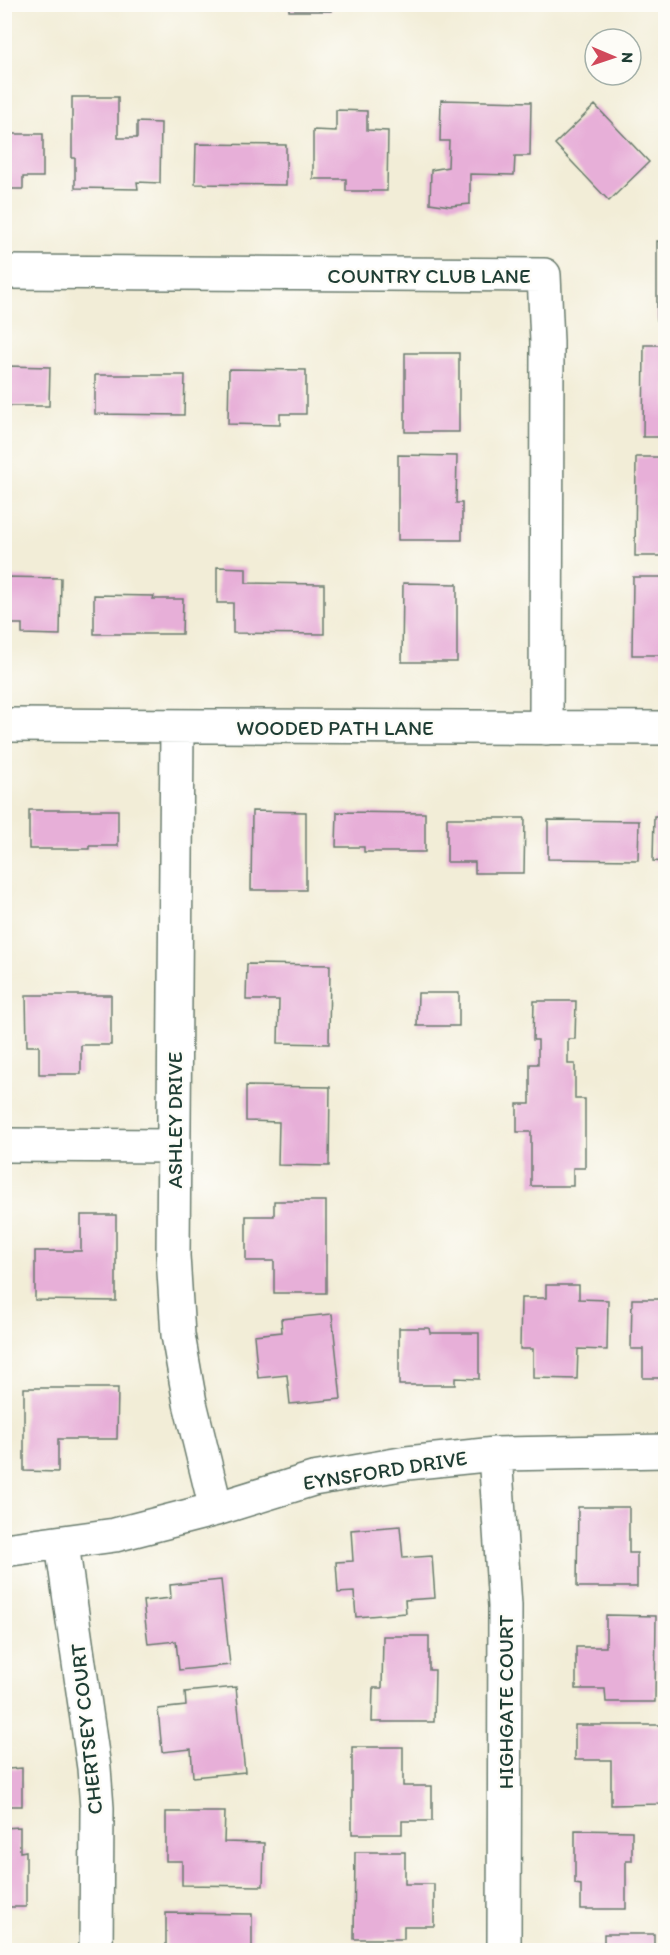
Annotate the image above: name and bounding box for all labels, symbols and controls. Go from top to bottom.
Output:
north arrow [583,27,643,87]
text: N [618,52,637,63]
street label: COUNTRY CLUB LANE [327,263,531,288]
street label: WOODED PATH LANE [236,715,434,740]
street label: ASHLEY DRIVE [162,1052,187,1188]
street label: EYNSFORD DRIVE [301,1445,469,1495]
street label: HIGHGATE COURT [493,1614,518,1789]
street label: CHERTSEY COURT [65,1642,107,1816]

